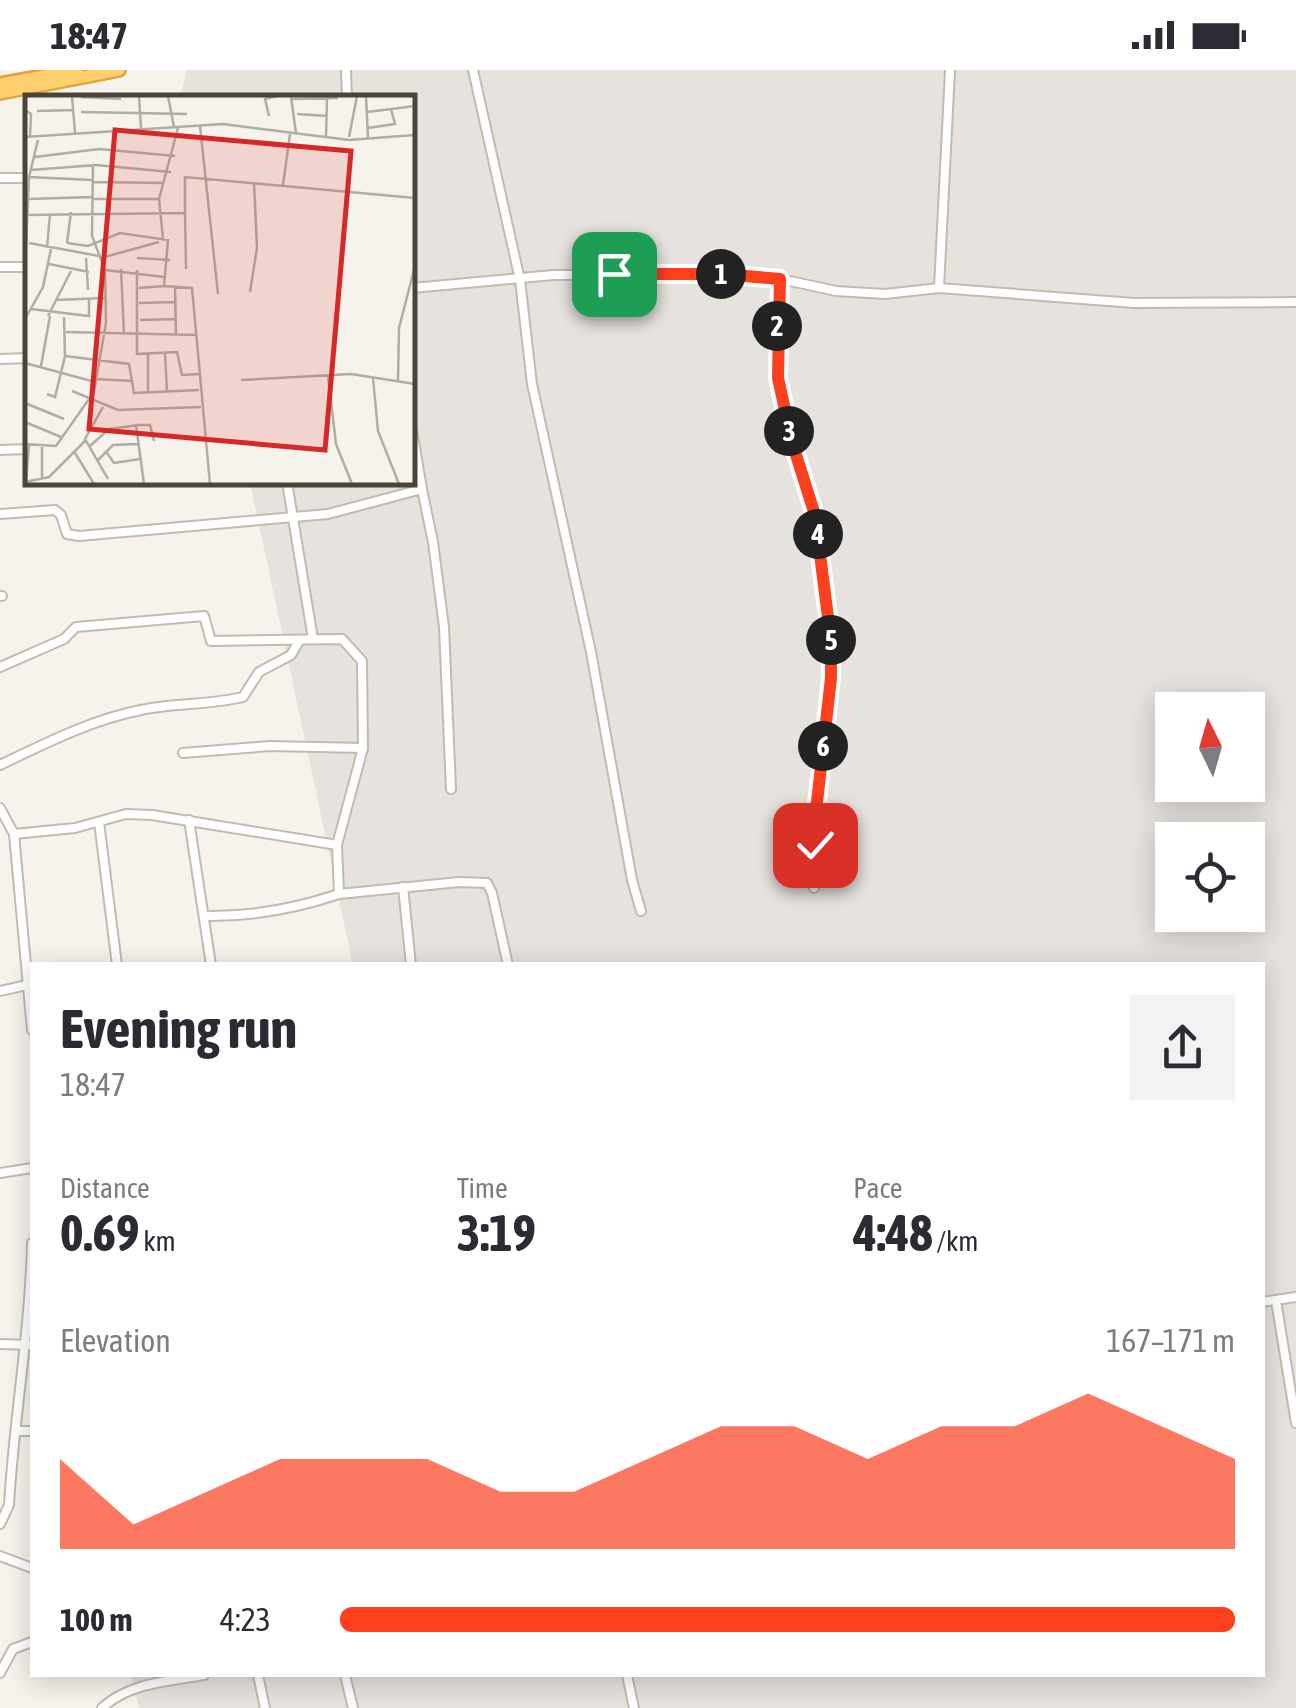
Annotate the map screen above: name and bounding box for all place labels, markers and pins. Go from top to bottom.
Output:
pin [572,232,657,317]
pin: 1 [696,249,746,299]
pin: 2 [752,301,802,351]
pin: 3 [764,406,814,456]
pin: 4 [793,509,843,559]
pin: 5 [806,615,856,665]
pin: 6 [798,721,848,771]
pin [773,803,858,888]

